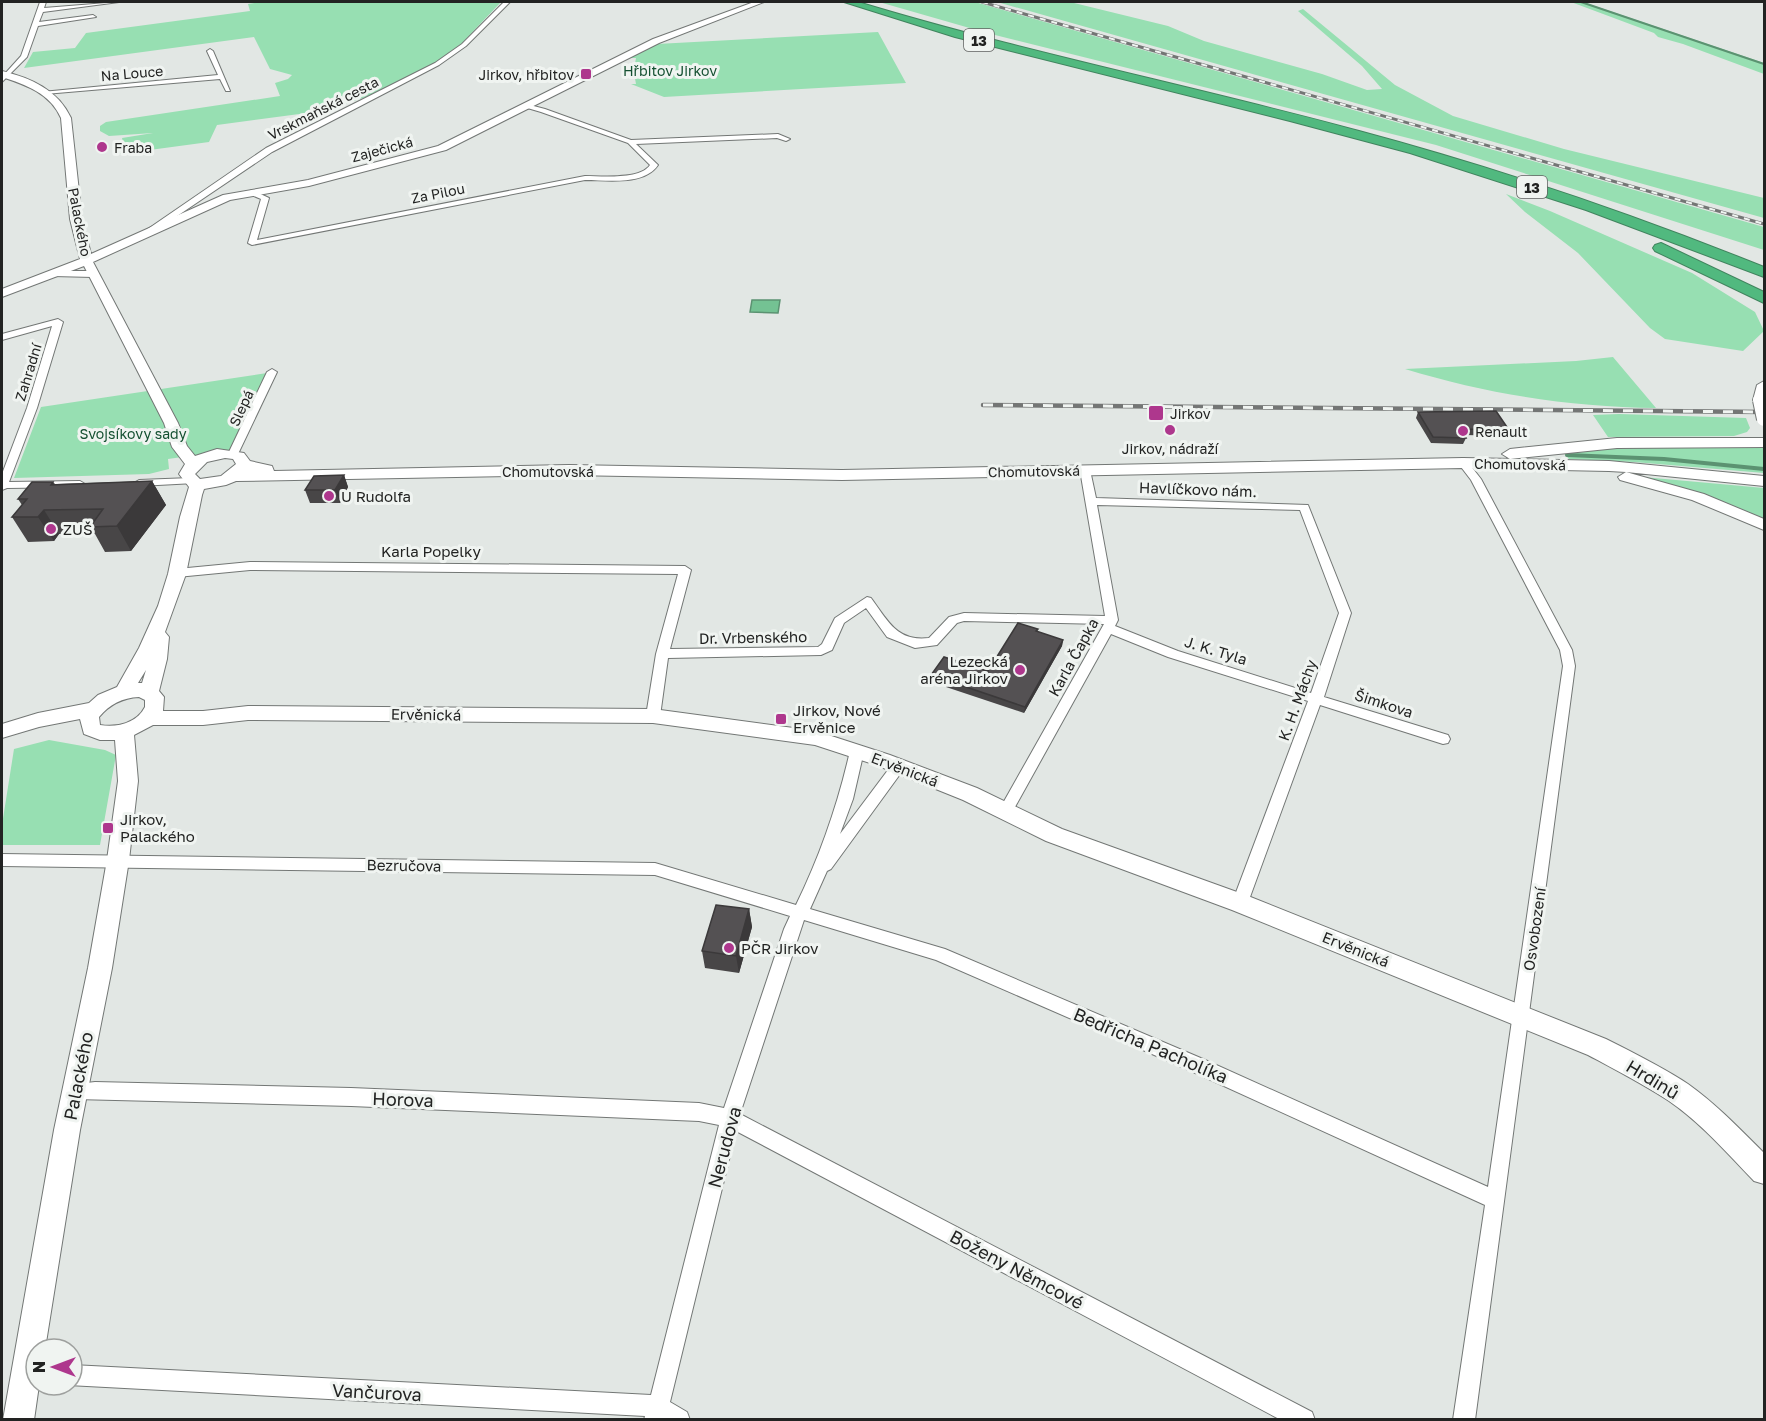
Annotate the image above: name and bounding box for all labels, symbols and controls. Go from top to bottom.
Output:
road number: 13 [964,29,994,51]
street label: Na Louce [100,62,164,84]
park label: Hřbitov Jirkov [623,62,717,79]
place label: Jirkov, hřbitov [479,66,574,83]
marker: Jirkov, hřbitov [579,67,593,81]
street label: Vrskmaňská cesta [265,73,381,143]
street label: Zaječická [349,133,415,165]
place label: Fraba [114,139,152,156]
marker: Fraba [95,140,109,154]
road number: 13 [1517,176,1547,198]
street label: Za Pilou [410,180,466,206]
street label: Palackého [65,186,95,258]
street label: Zahradní [11,340,45,403]
street label: Slepá [225,387,257,429]
marker: Jirkov [1147,404,1165,422]
place label: Jirkov [1170,405,1211,422]
marker: Jirkov, nádraží [1163,423,1177,437]
place label: Renault [1475,423,1527,440]
marker: Renault [1456,424,1470,438]
park label: Svojsíkovy sady [79,425,187,442]
place label: Jirkov, nádraží [1122,440,1220,457]
street label: Chomutovská [1474,455,1566,473]
street label: Chomutovská [988,462,1080,480]
street label: Chomutovská [502,463,594,480]
street label: Havlíčkovo nám. [1139,478,1257,500]
place label: U Rudolfa [341,487,411,505]
marker: U Rudolfa [322,489,336,503]
place label: ZUŠ [63,520,93,538]
marker: ZUŠ [44,522,58,536]
street label: Karla Popelky [381,542,482,560]
street label: Karla Čapka [1044,615,1102,699]
street label: Dr. Vrbenského [699,627,807,647]
street label: J. K. Tyla [1183,632,1249,668]
place label: Lezecká aréna Jirkov [920,652,1009,687]
street label: K. H. Máchy [1274,656,1320,743]
marker: Lezecká aréna Jirkov [1013,663,1027,677]
street label: Šimkova [1353,685,1415,721]
place label: Jirkov, Nové Ervěnice [793,701,881,736]
street label: Ervěnická [391,704,461,724]
marker: Jirkov, Nové Ervěnice [774,712,788,726]
street label: Ervěnická [869,748,941,790]
place label: Jirkov, Palackého [120,810,195,845]
marker: Jirkov, Palackého [101,821,115,835]
street label: Bezručova [367,855,441,875]
street label: Osvobození [1519,885,1549,972]
street label: Ervěnická [1320,927,1392,971]
place label: PČR Jirkov [741,939,819,957]
marker: PČR Jirkov [722,941,736,955]
street label: Bedřicha Pacholíka [1071,1003,1231,1087]
street label: Palackého [59,1030,97,1122]
street label: Hrdinů [1622,1055,1684,1103]
street label: Horova [372,1087,434,1111]
street label: Nerudova [703,1104,745,1190]
street label: Boženy Němcové [946,1224,1088,1314]
north arrow [24,1337,84,1397]
text: N [29,1361,49,1373]
street label: Vančurova [332,1379,422,1405]

